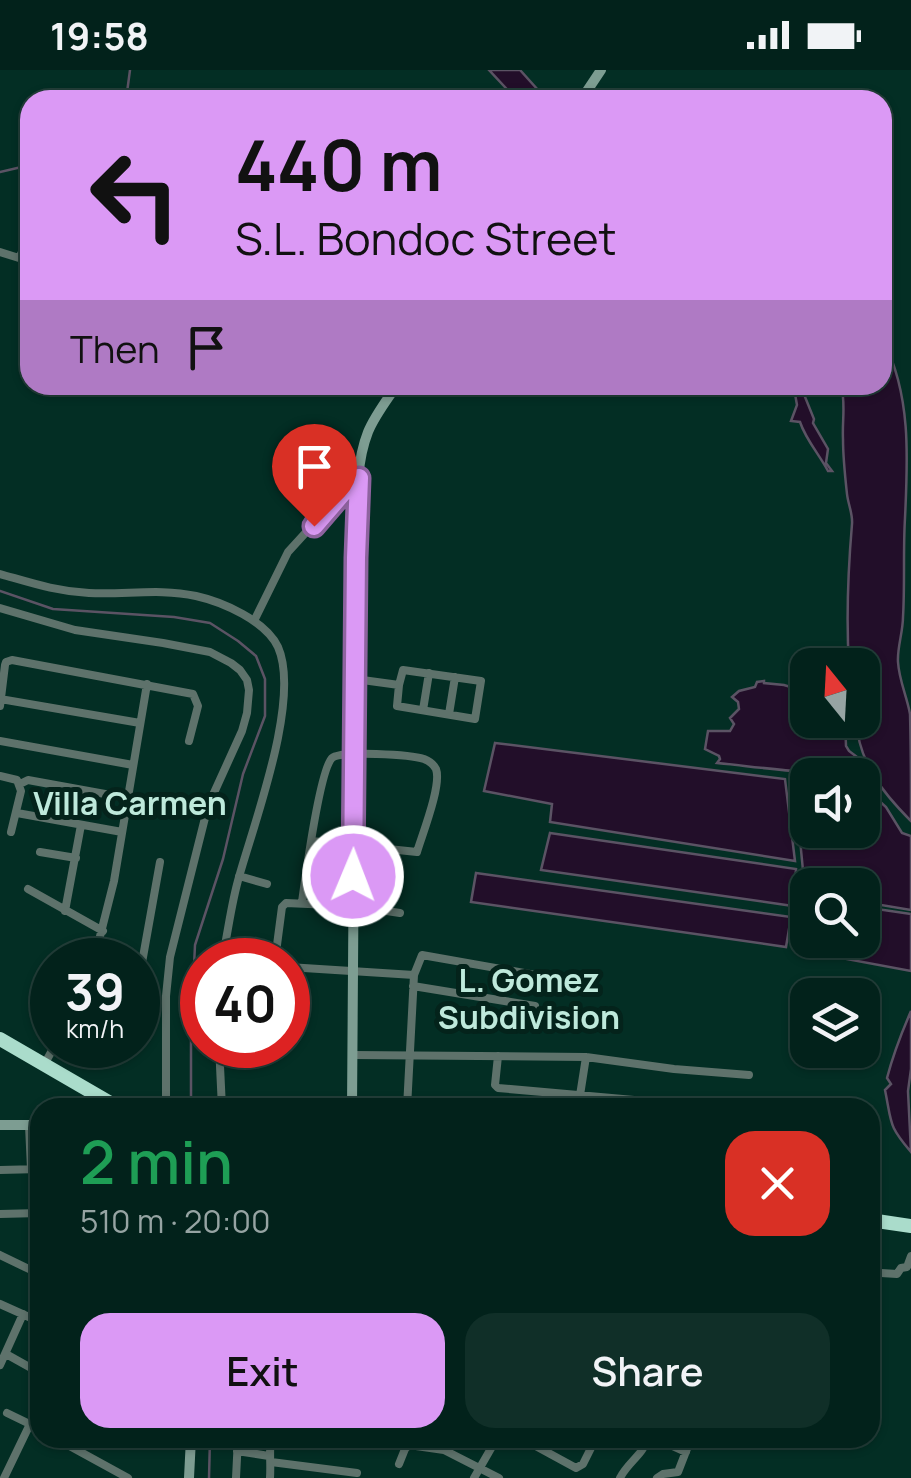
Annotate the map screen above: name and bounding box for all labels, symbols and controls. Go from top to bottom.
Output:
text: 19:58 [50,9,149,61]
text: 440 m [235,116,442,212]
icon: left [70,130,200,260]
text: S.L. Bondoc Street [235,207,617,269]
icon: arrive [179,320,234,375]
text: Then [70,322,159,374]
pin [272,424,357,527]
icon: arrive [287,439,342,494]
north arrow [790,648,880,738]
map controls [790,648,880,1068]
button: sound [790,758,880,848]
district label: Villa Carmen [33,781,227,825]
position arrow [301,824,405,928]
button: search [790,868,880,958]
speed limit sign: 40 [180,938,310,1068]
text: 39 [65,957,125,1025]
district label: L. Gomez Subdivision [438,958,620,1039]
button: layers [790,978,880,1068]
text: km/h [66,1011,124,1046]
text: 2 min [80,1120,233,1202]
button: close [725,1131,830,1236]
text: 510 m · 20:00 [80,1199,270,1243]
button: Exit [80,1313,445,1428]
button: Share [465,1313,830,1428]

